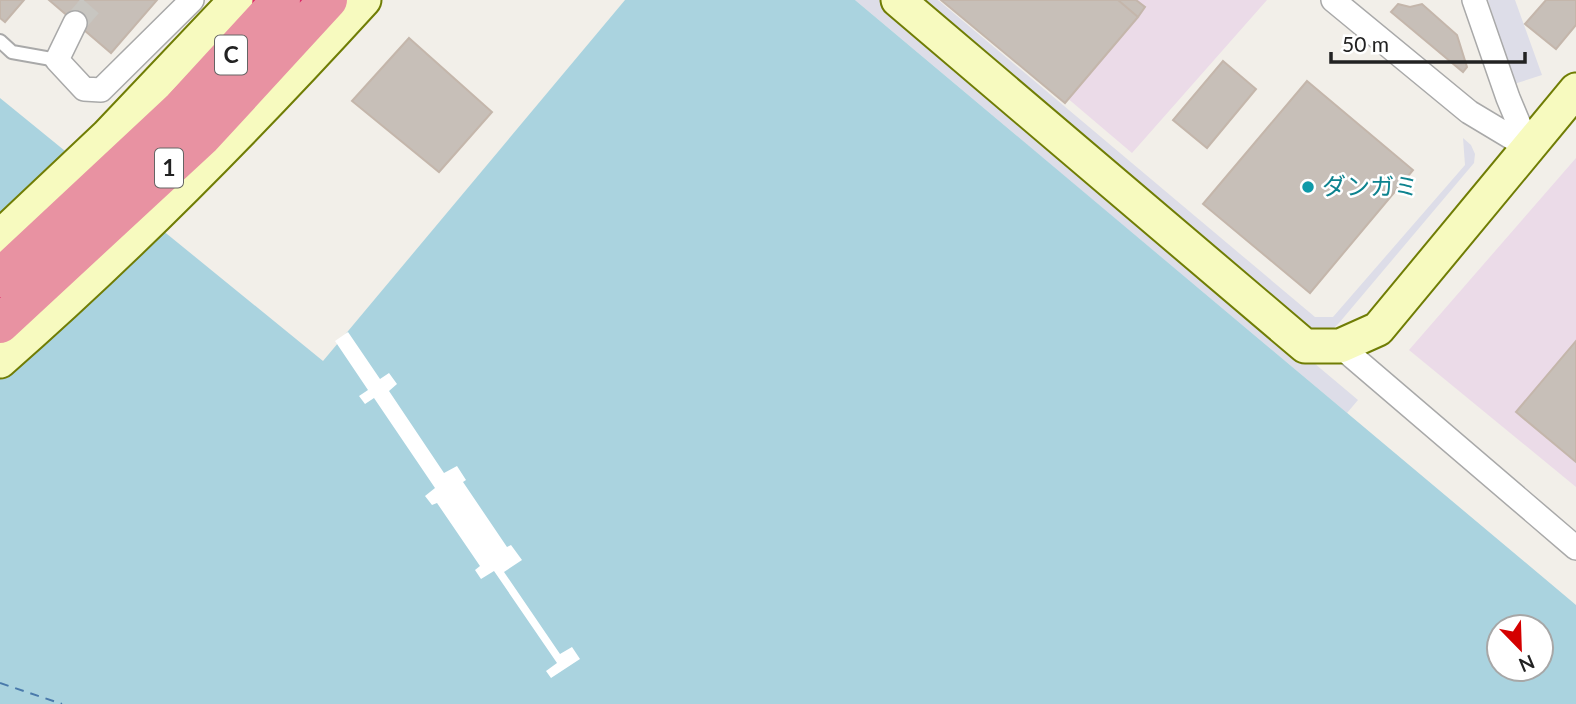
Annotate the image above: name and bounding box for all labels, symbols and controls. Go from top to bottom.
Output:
scale bar [1331,21,1525,65]
text: 50 m [1342,31,1389,56]
road number: C [215,36,247,74]
road number: 1 [155,148,183,188]
place label: ダンガミ [1322,171,1418,200]
marker: ダンガミ [1300,179,1316,195]
north arrow [1485,613,1555,683]
text: N [1516,651,1538,678]

